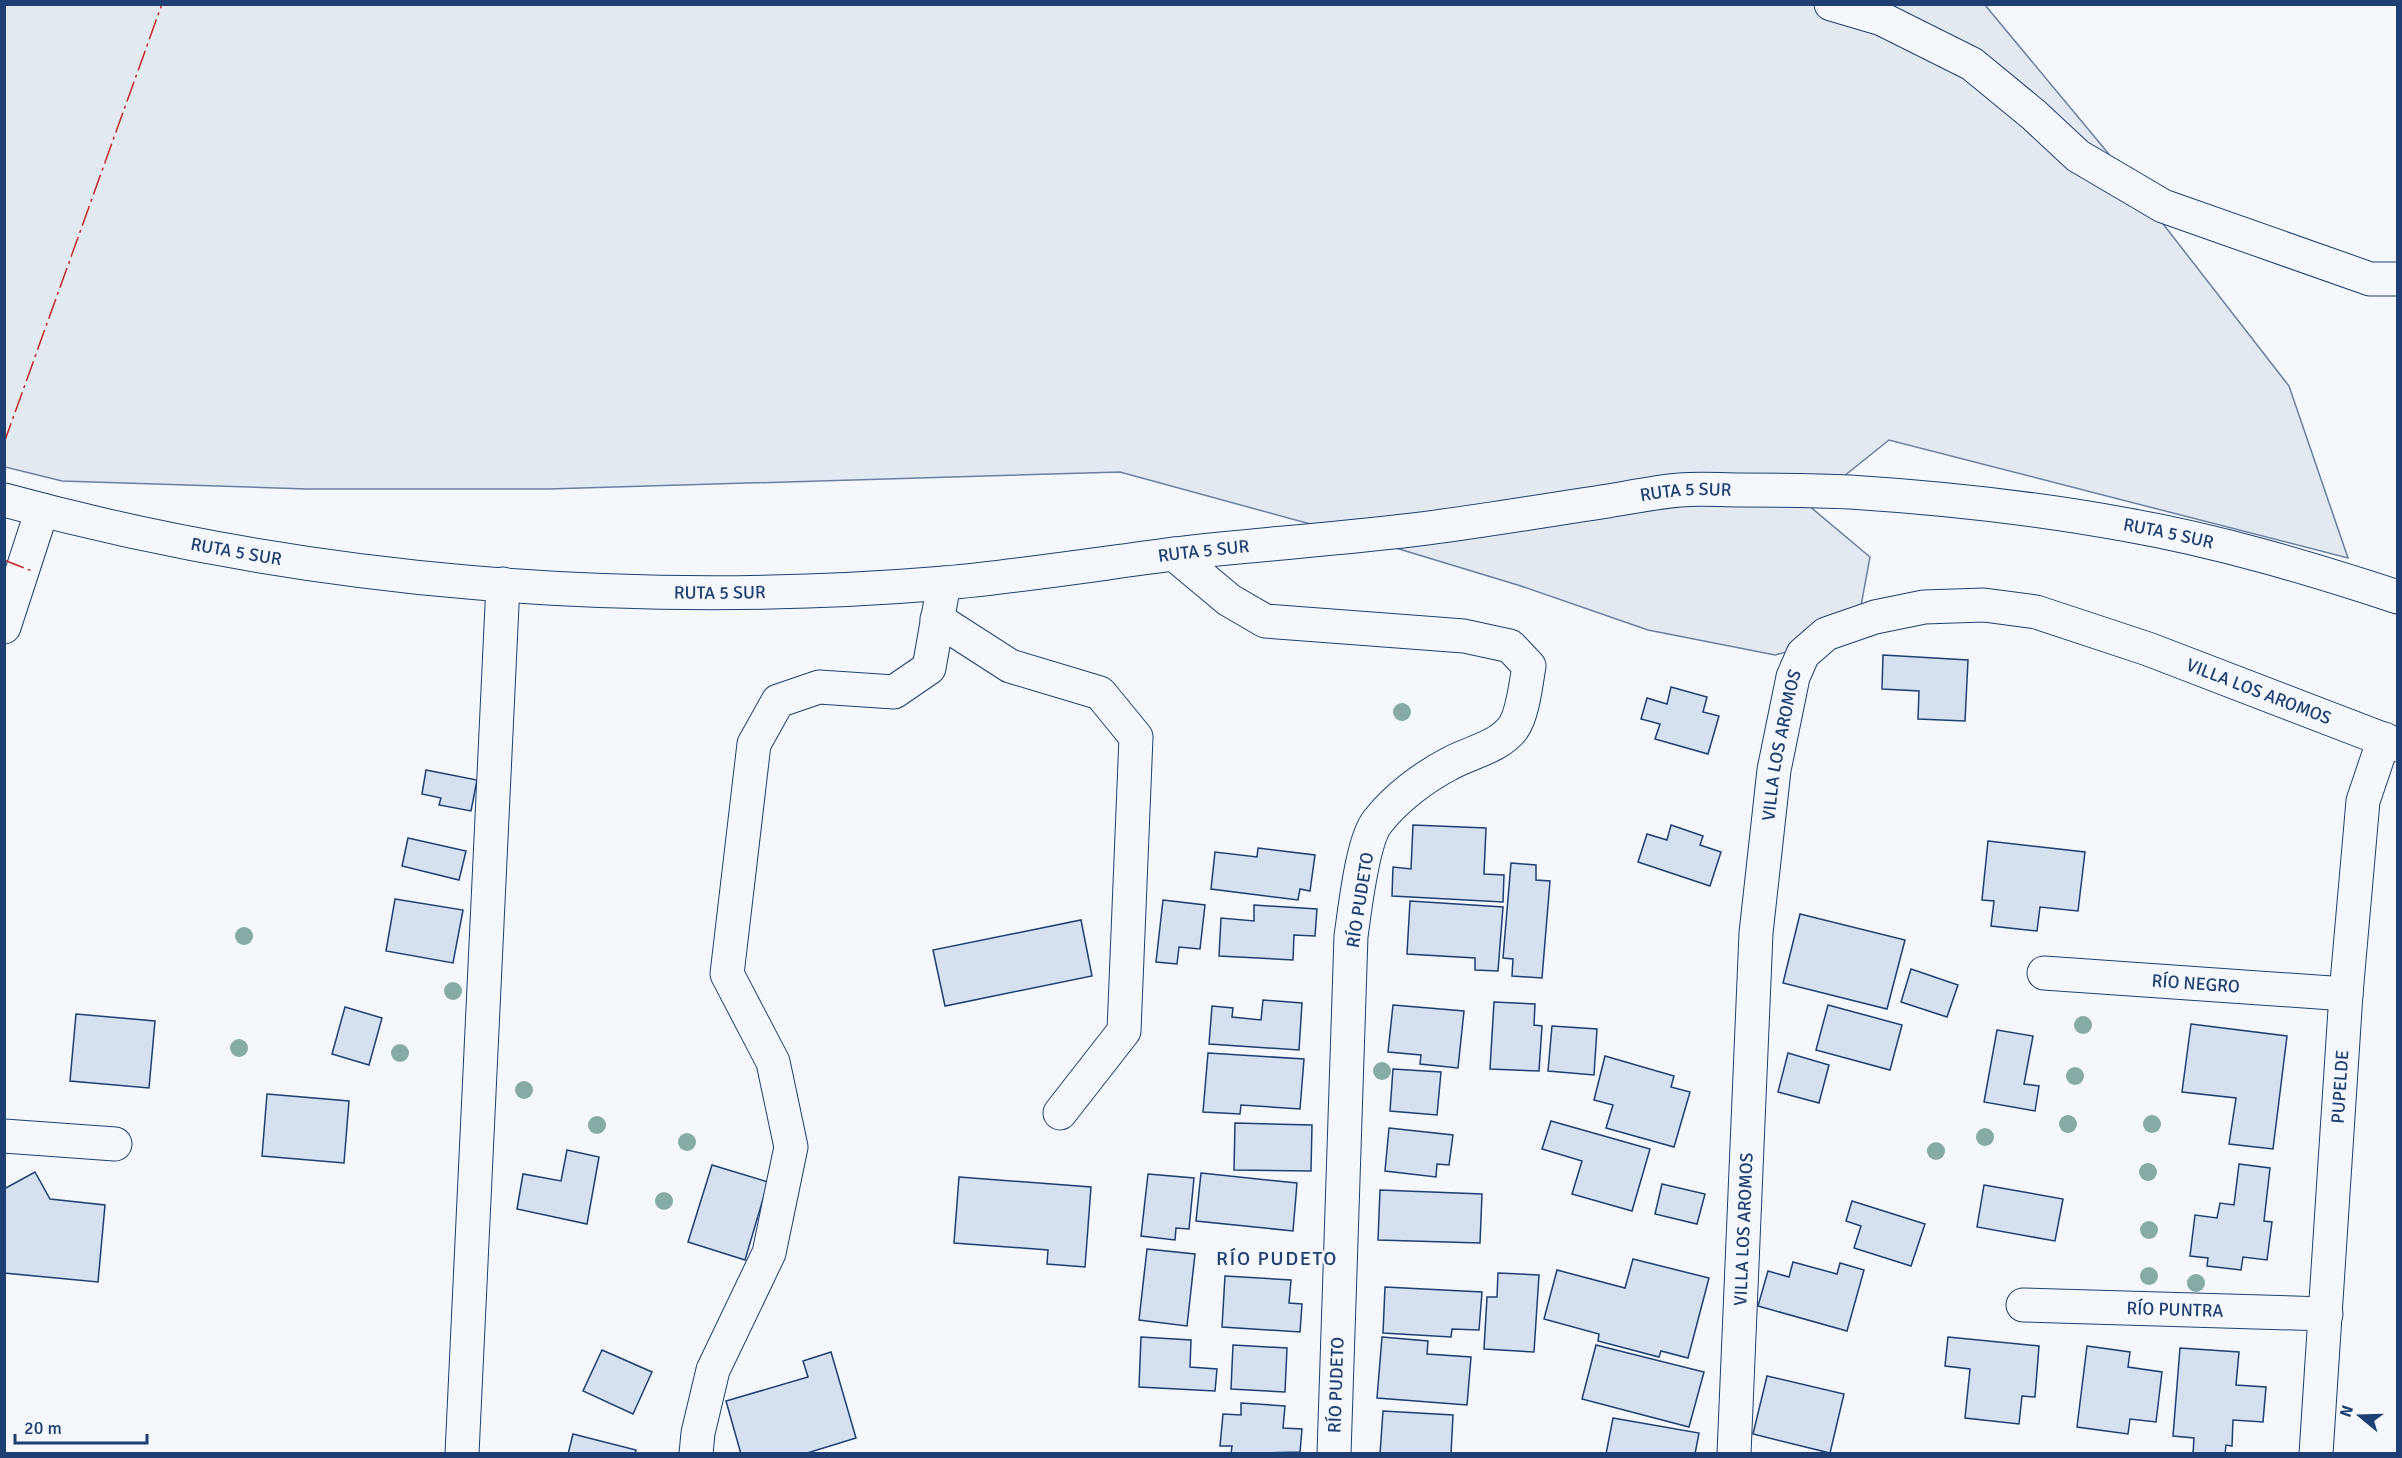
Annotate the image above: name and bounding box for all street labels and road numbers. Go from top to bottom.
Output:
street label: RUTA 5 SUR [1638,478,1732,506]
street label: RUTA 5 SUR [2122,513,2216,554]
street label: RUTA 5 SUR [189,533,283,570]
street label: RUTA 5 SUR [1156,535,1251,567]
street label: RUTA 5 SUR [674,581,766,604]
street label: VILLA LOS AROMOS [2183,654,2334,729]
street label: VILLA LOS AROMOS [1757,666,1806,822]
street label: RÍO PUDETO [1342,851,1378,949]
street label: RÍO NEGRO [2151,970,2240,998]
street label: PUPELDE [2327,1049,2353,1124]
street label: VILLA LOS AROMOS [1729,1152,1758,1306]
street label: RÍO PUNTRA [2126,1297,2224,1322]
street label: RÍO PUDETO [1323,1337,1349,1433]

